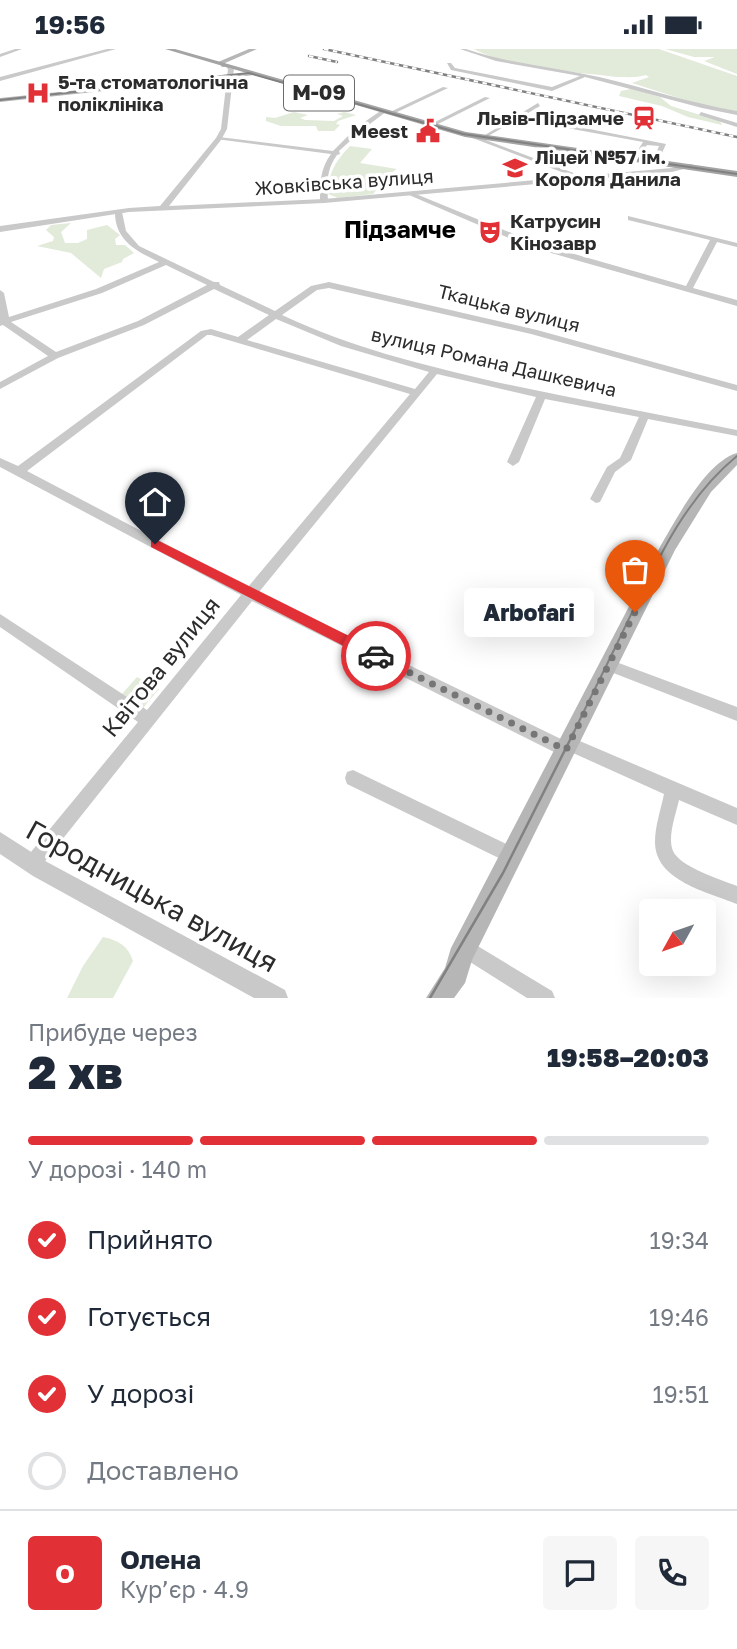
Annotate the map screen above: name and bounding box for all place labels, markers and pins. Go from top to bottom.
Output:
place label: 5-та стоматологічна поліклініка [58,70,248,115]
hospital icon: 5-та стоматологічна поліклініка [24,79,52,107]
station icon: Львів-Підзамче [630,104,658,132]
place label: Львів-Підзамче [477,106,624,129]
public building icon: Meest [414,117,442,145]
place label: Meest [351,119,408,142]
place label: Ліцей №57 ім. Короля Данила [535,145,681,190]
school or university icon: Ліцей №57 ім. Короля Данила [501,154,529,182]
place label: Катрусин Кінозавр [510,209,601,254]
theatre icon: Катрусин Кінозавр [476,218,504,246]
pin [125,472,185,544]
pin [605,540,665,612]
callout: Arbofari [463,587,593,637]

